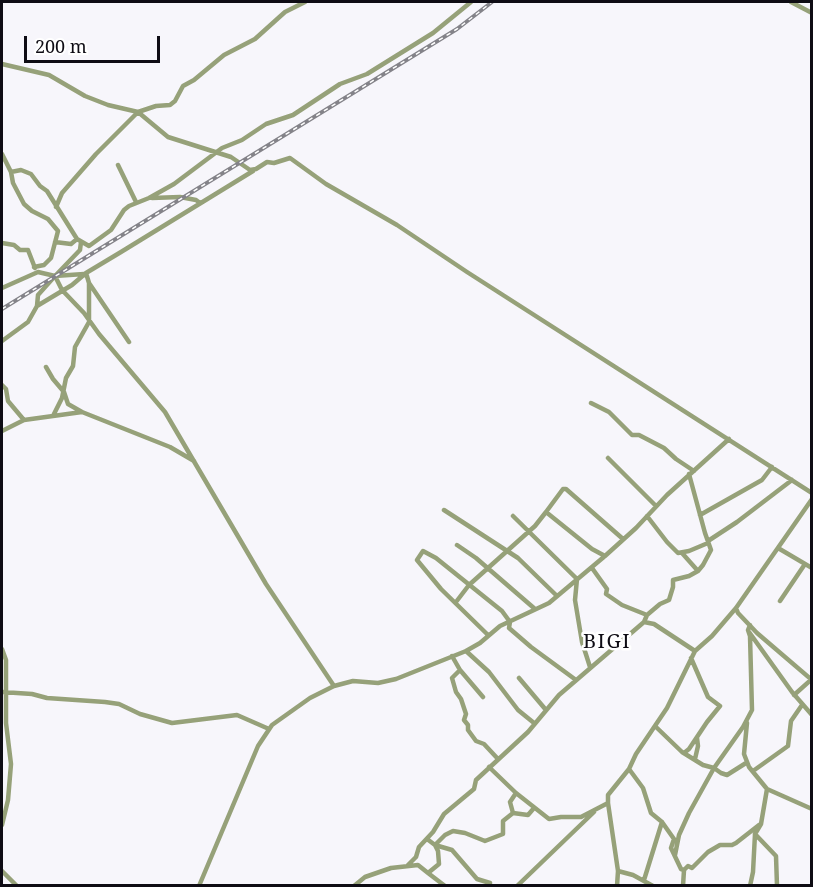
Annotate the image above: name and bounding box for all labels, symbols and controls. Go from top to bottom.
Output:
scale bar [27,24,164,62]
text: 200 m [35,34,87,58]
district label: BIGI [583,630,631,654]

